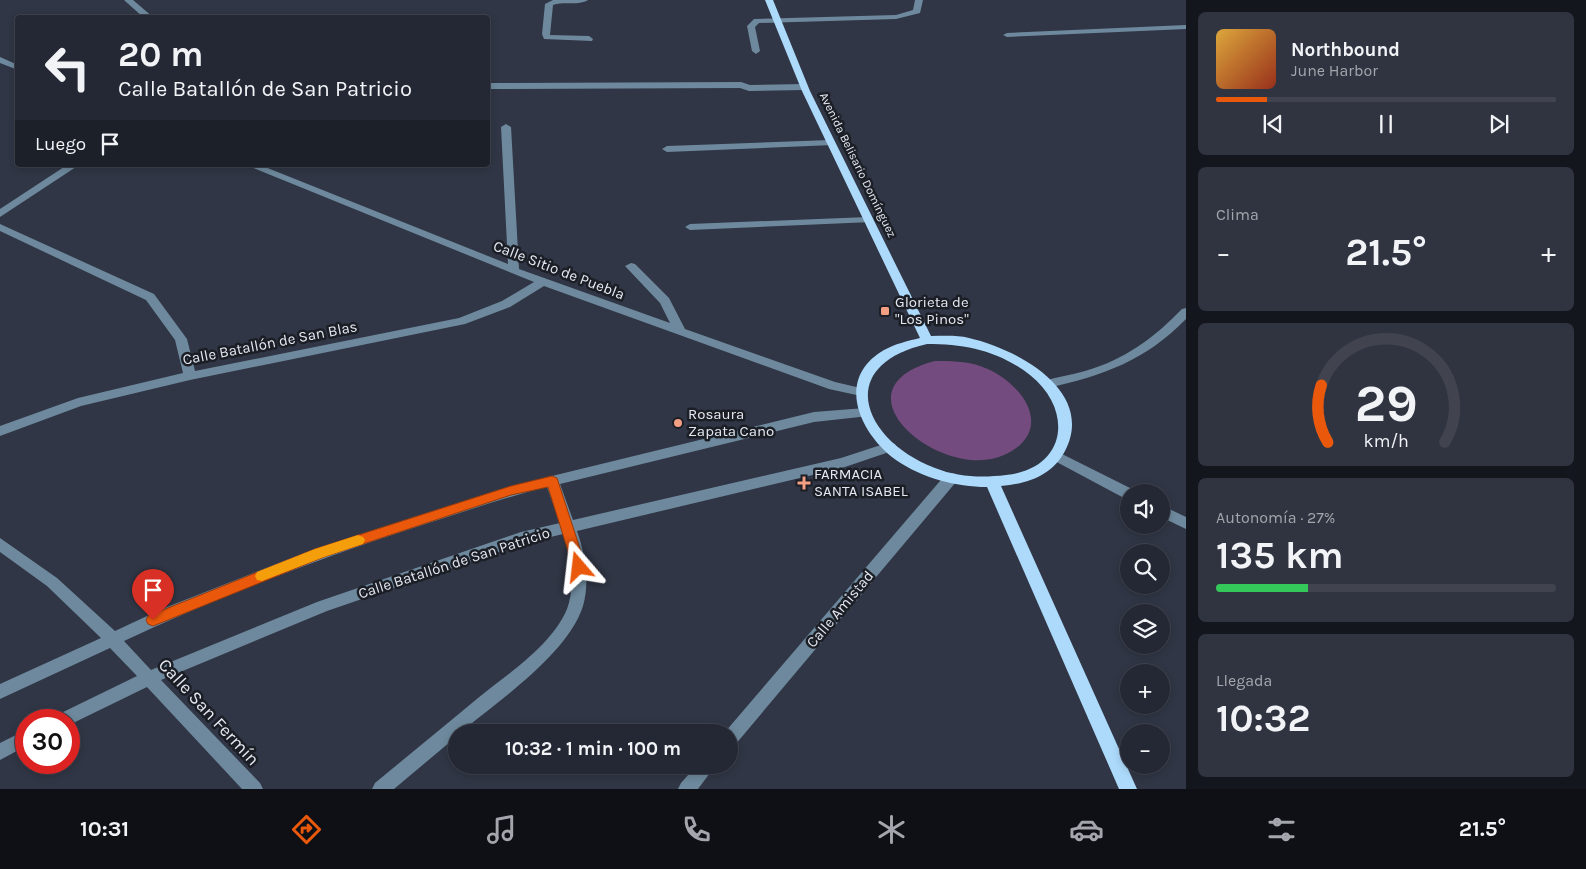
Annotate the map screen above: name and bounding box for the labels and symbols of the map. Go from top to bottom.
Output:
street label: Avenida Belisario Domínguez [817,90,899,240]
street label: Calle Sitio de Puebla [491,237,627,303]
place label: Glorieta de "Los Pinos" [895,293,969,328]
marker: Glorieta de "Los Pinos" [879,305,891,317]
street label: Calle Batallón de San Blas [181,317,359,369]
place label: Rosaura Zapata Cano [688,405,774,440]
marker: Rosaura Zapata Cano [672,417,684,429]
place label: FARMACIA SANTA ISABEL [814,465,908,500]
marker: FARMACIA SANTA ISABEL [798,477,810,489]
street label: Calle Batallón de San Patricio [356,523,552,603]
position arrow [552,540,604,592]
street label: Calle Amistad [803,567,877,651]
pin [132,569,174,620]
street label: Calle San Fermín [154,654,264,770]
speed limit sign: 30 [15,709,80,774]

